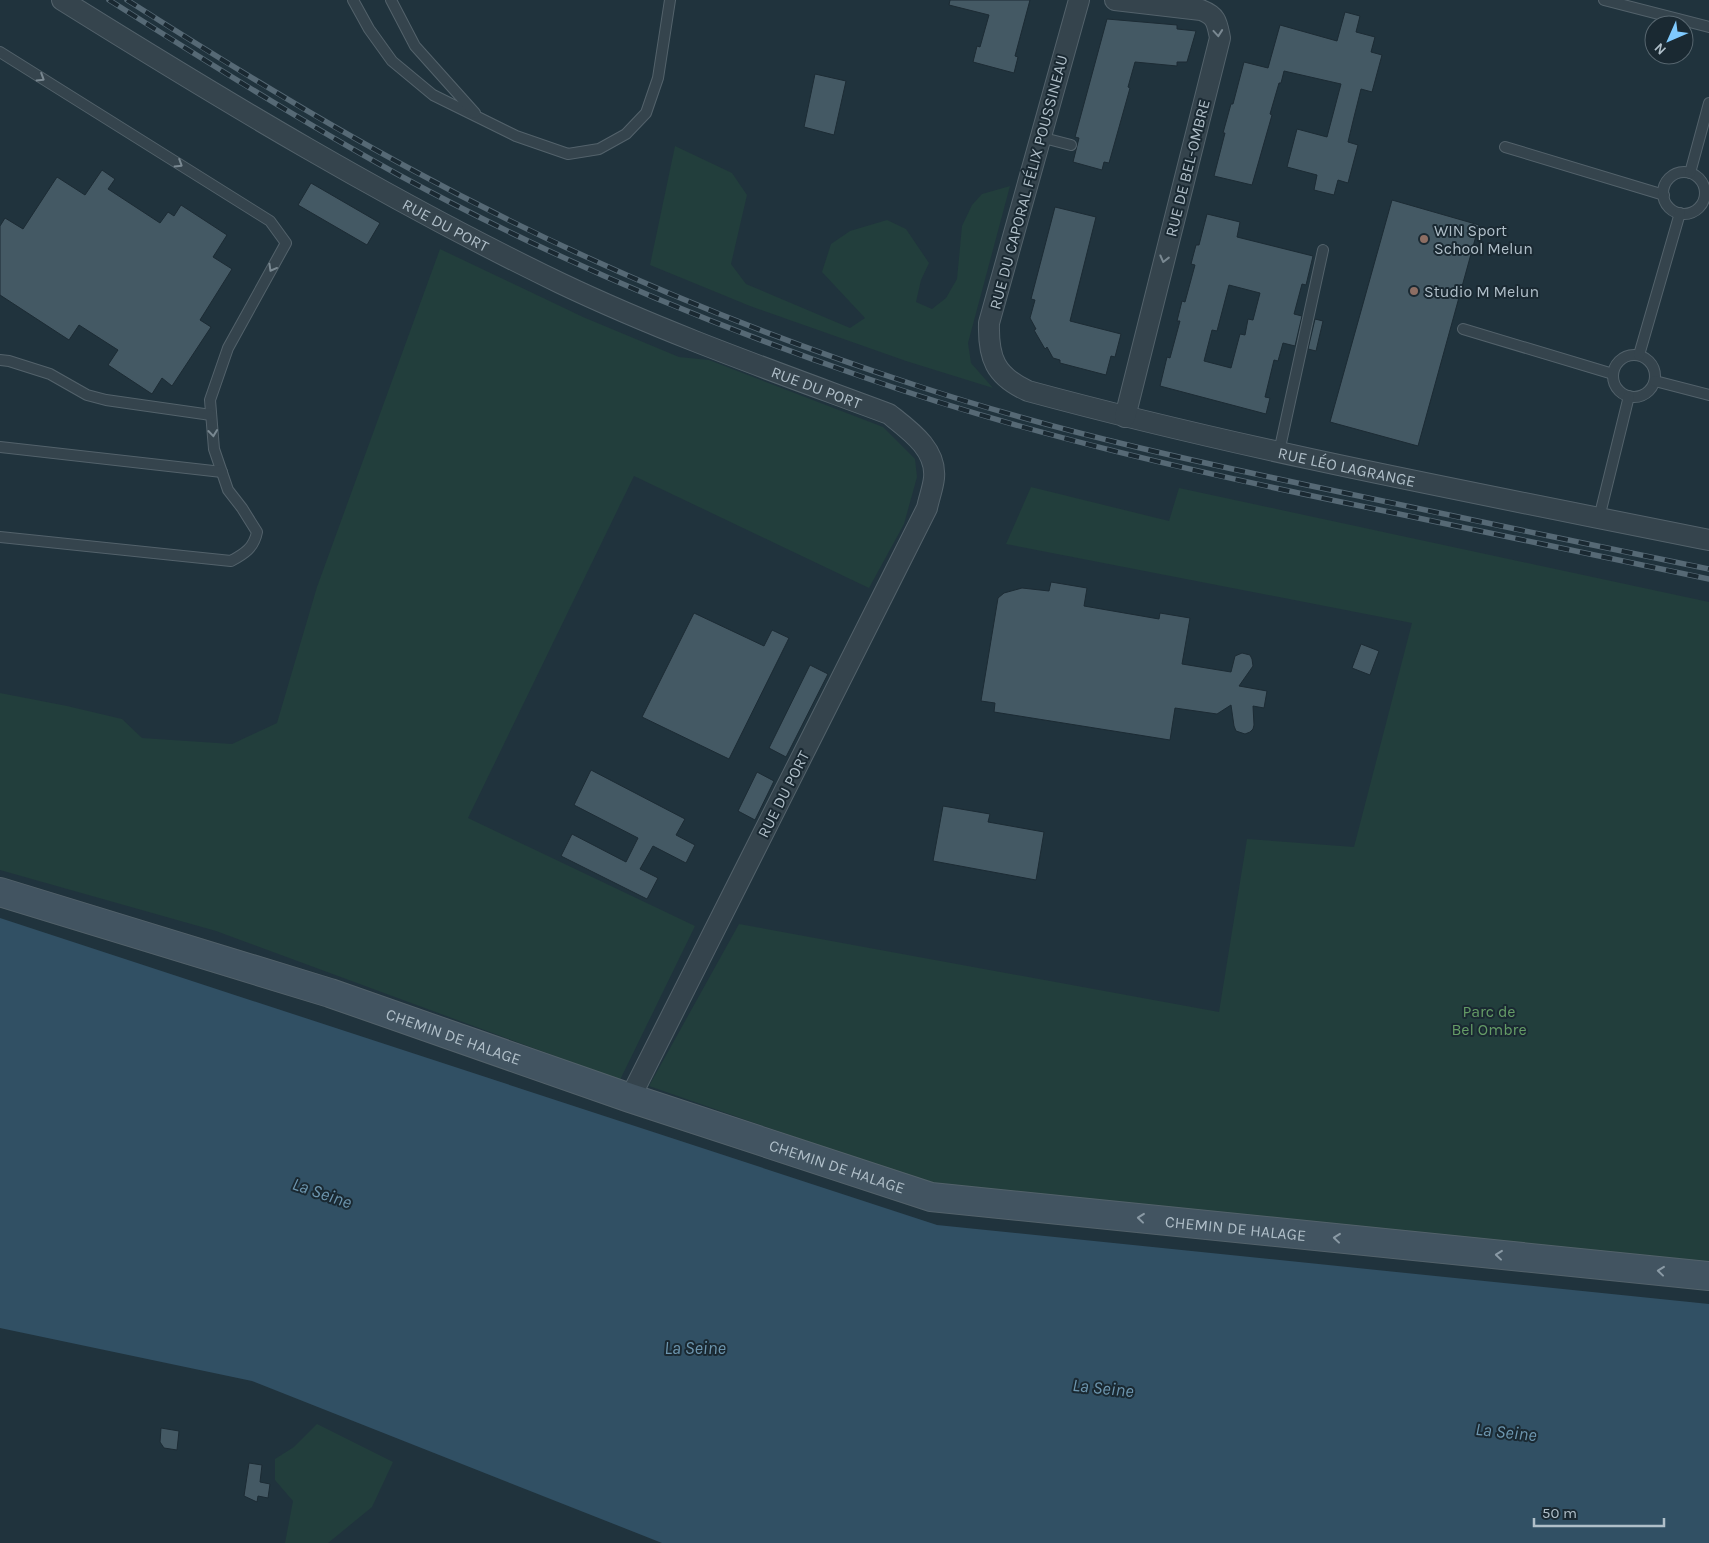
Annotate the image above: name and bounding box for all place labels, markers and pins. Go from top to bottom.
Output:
place label: WIN Sport School Melun [1434,221,1533,258]
marker: WIN Sport School Melun [1418,233,1430,245]
place label: Studio M Melun [1424,282,1539,301]
marker: Studio M Melun [1408,285,1420,297]

